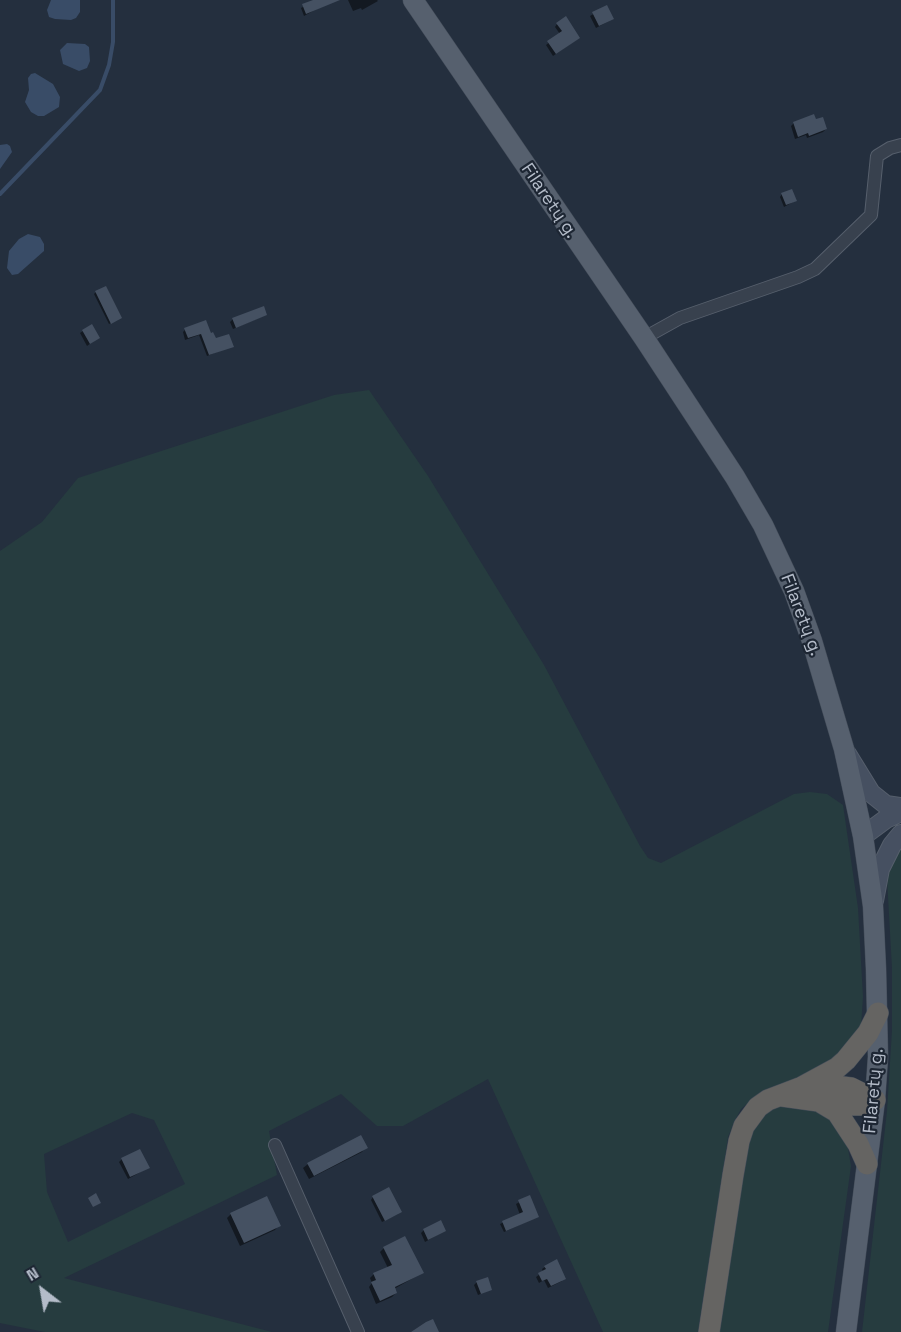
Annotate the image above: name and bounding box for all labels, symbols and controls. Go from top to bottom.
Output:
street label: Filaretų g. [516,159,582,243]
street label: Filaretų g. [776,571,826,659]
street label: Filaretų g. [860,1047,888,1135]
north arrow [12,1260,72,1320]
text: N [22,1262,42,1286]

